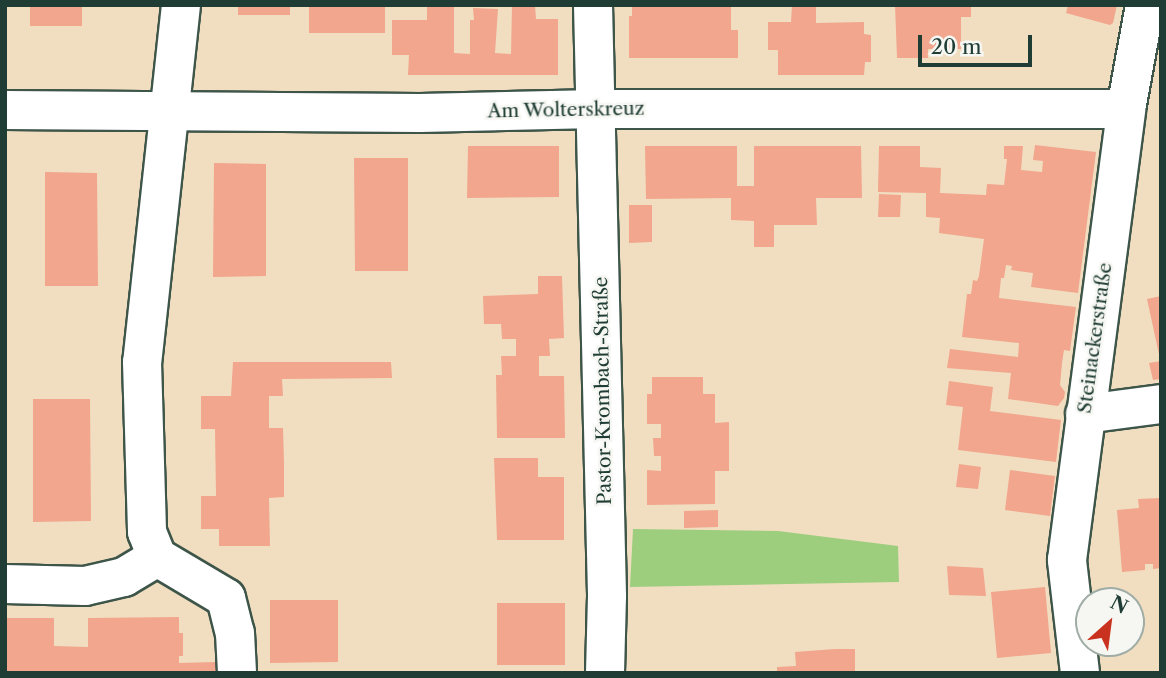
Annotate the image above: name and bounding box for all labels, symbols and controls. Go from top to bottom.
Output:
scale bar [921,21,1035,65]
text: 20 m [931,34,982,59]
street label: Am Wolterskreuz [487,97,645,123]
street label: Steinackerstraße [1073,261,1117,415]
street label: Pastor-Krombach-Straße [590,277,616,505]
north arrow [1075,587,1145,657]
text: N [1106,591,1132,619]

